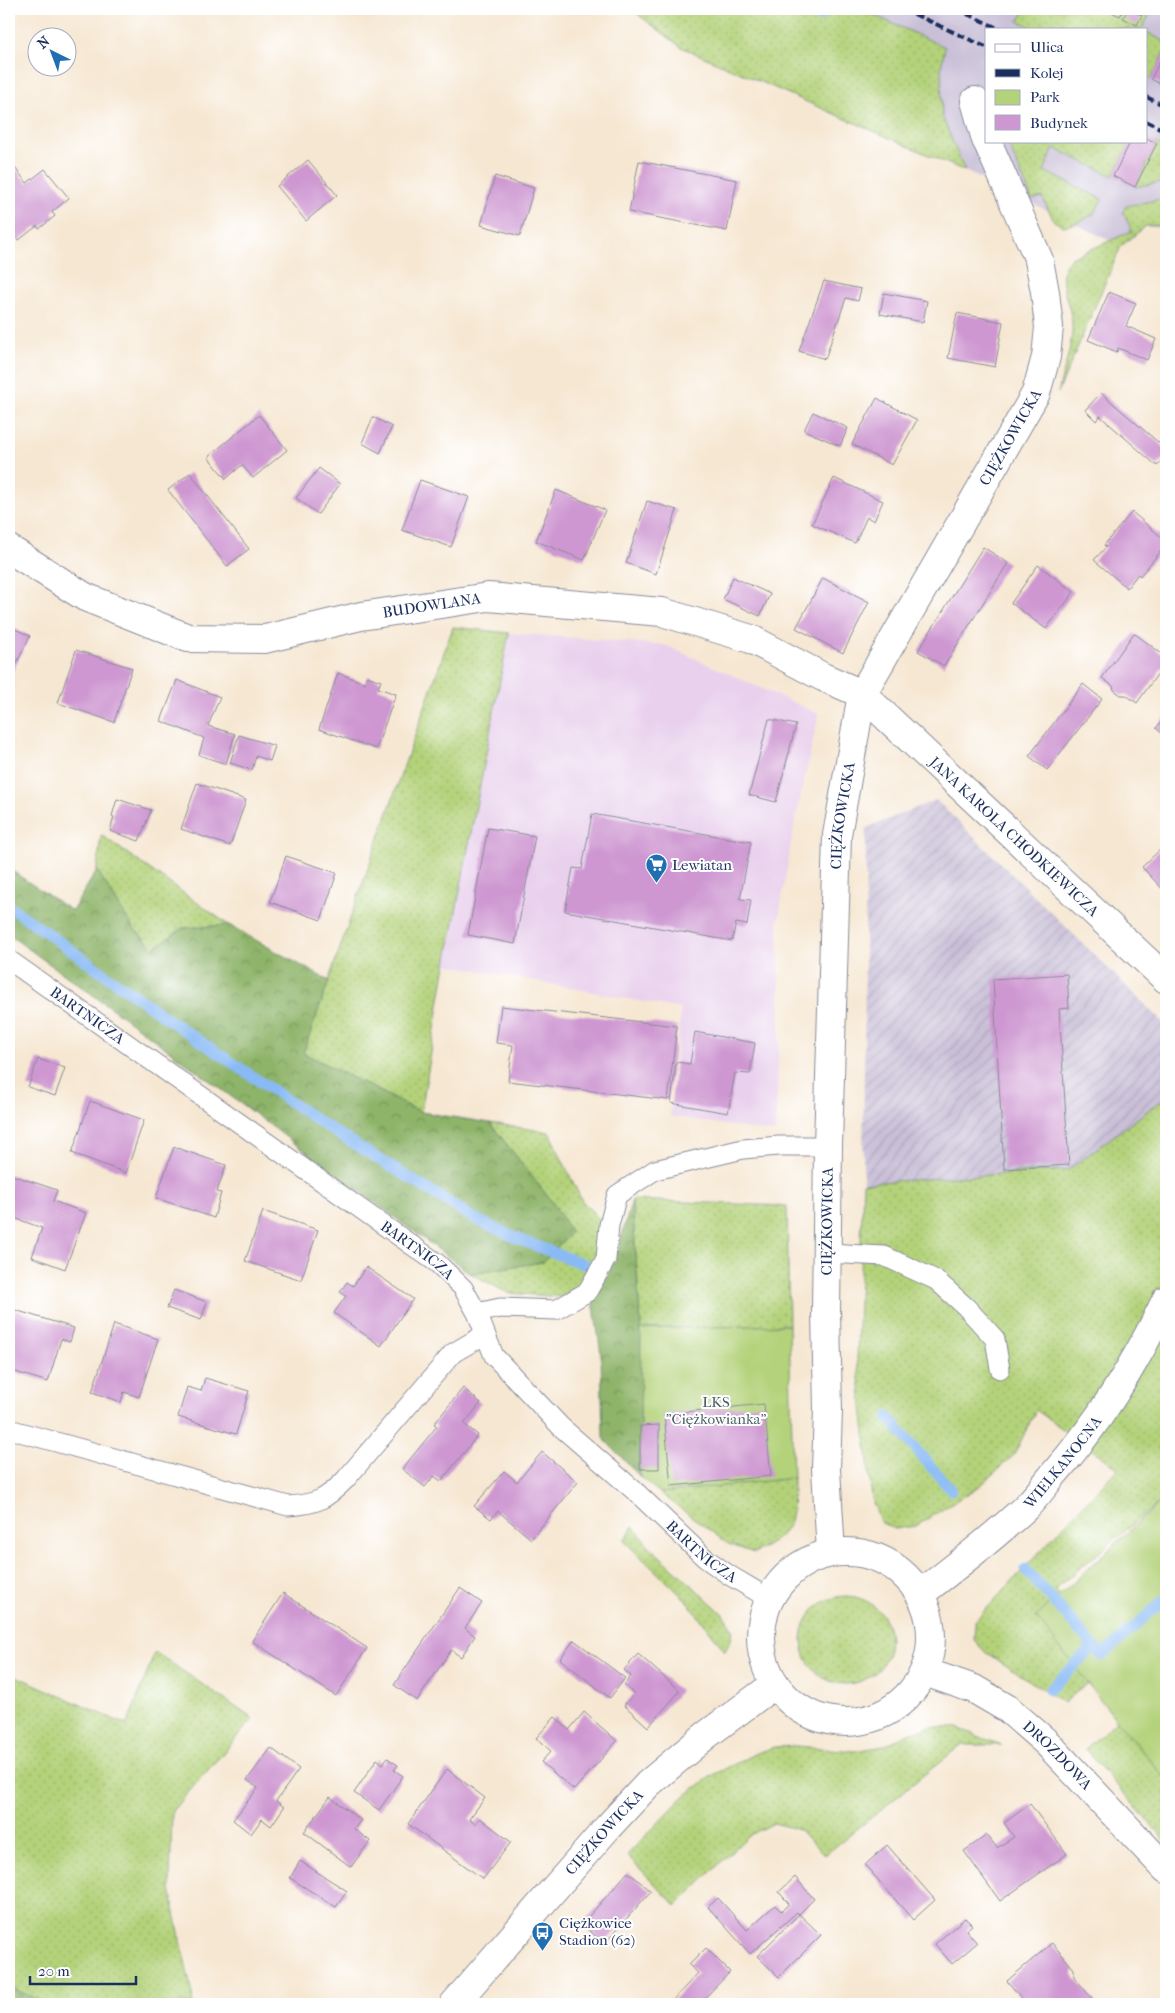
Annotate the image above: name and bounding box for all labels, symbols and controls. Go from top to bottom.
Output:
north arrow [28,28,78,78]
legend [985,28,1148,142]
text: N [34,33,54,53]
text: Ulica [1030,38,1065,56]
text: Kolej [1030,64,1063,82]
text: Park [1030,88,1060,106]
text: Budynek [1030,114,1088,132]
street label: CIĘŻKOWICKA [975,386,1045,489]
street label: BUDOWLANA [382,589,482,622]
street label: JANA KAROLA CHODKIEWICZA [925,752,1103,920]
street label: CIĘŻKOWICKA [827,761,859,870]
supermarket icon: Lewiatan [644,853,668,884]
place label: Lewiatan [672,856,732,874]
street label: BARTNICZA [47,983,128,1048]
street label: CIĘŻKOWICKA [817,1167,837,1275]
street label: BARTNICZA [377,1217,458,1284]
park label: LKS "Ciężkowianka" [666,1393,766,1428]
street label: WIELKANOCNA [1020,1413,1105,1513]
street label: BARTNICZA [662,1517,740,1587]
street label: DROZDOWA [1019,1717,1096,1794]
street label: CIĘŻKOWICKA [561,1786,647,1879]
place label: Ciężkowice Stadion (62) [559,1914,635,1949]
bus stop icon: Ciężkowice Stadion (62) [531,1920,555,1951]
scale bar [30,1953,136,1985]
text: 20 m [38,1962,70,1980]

